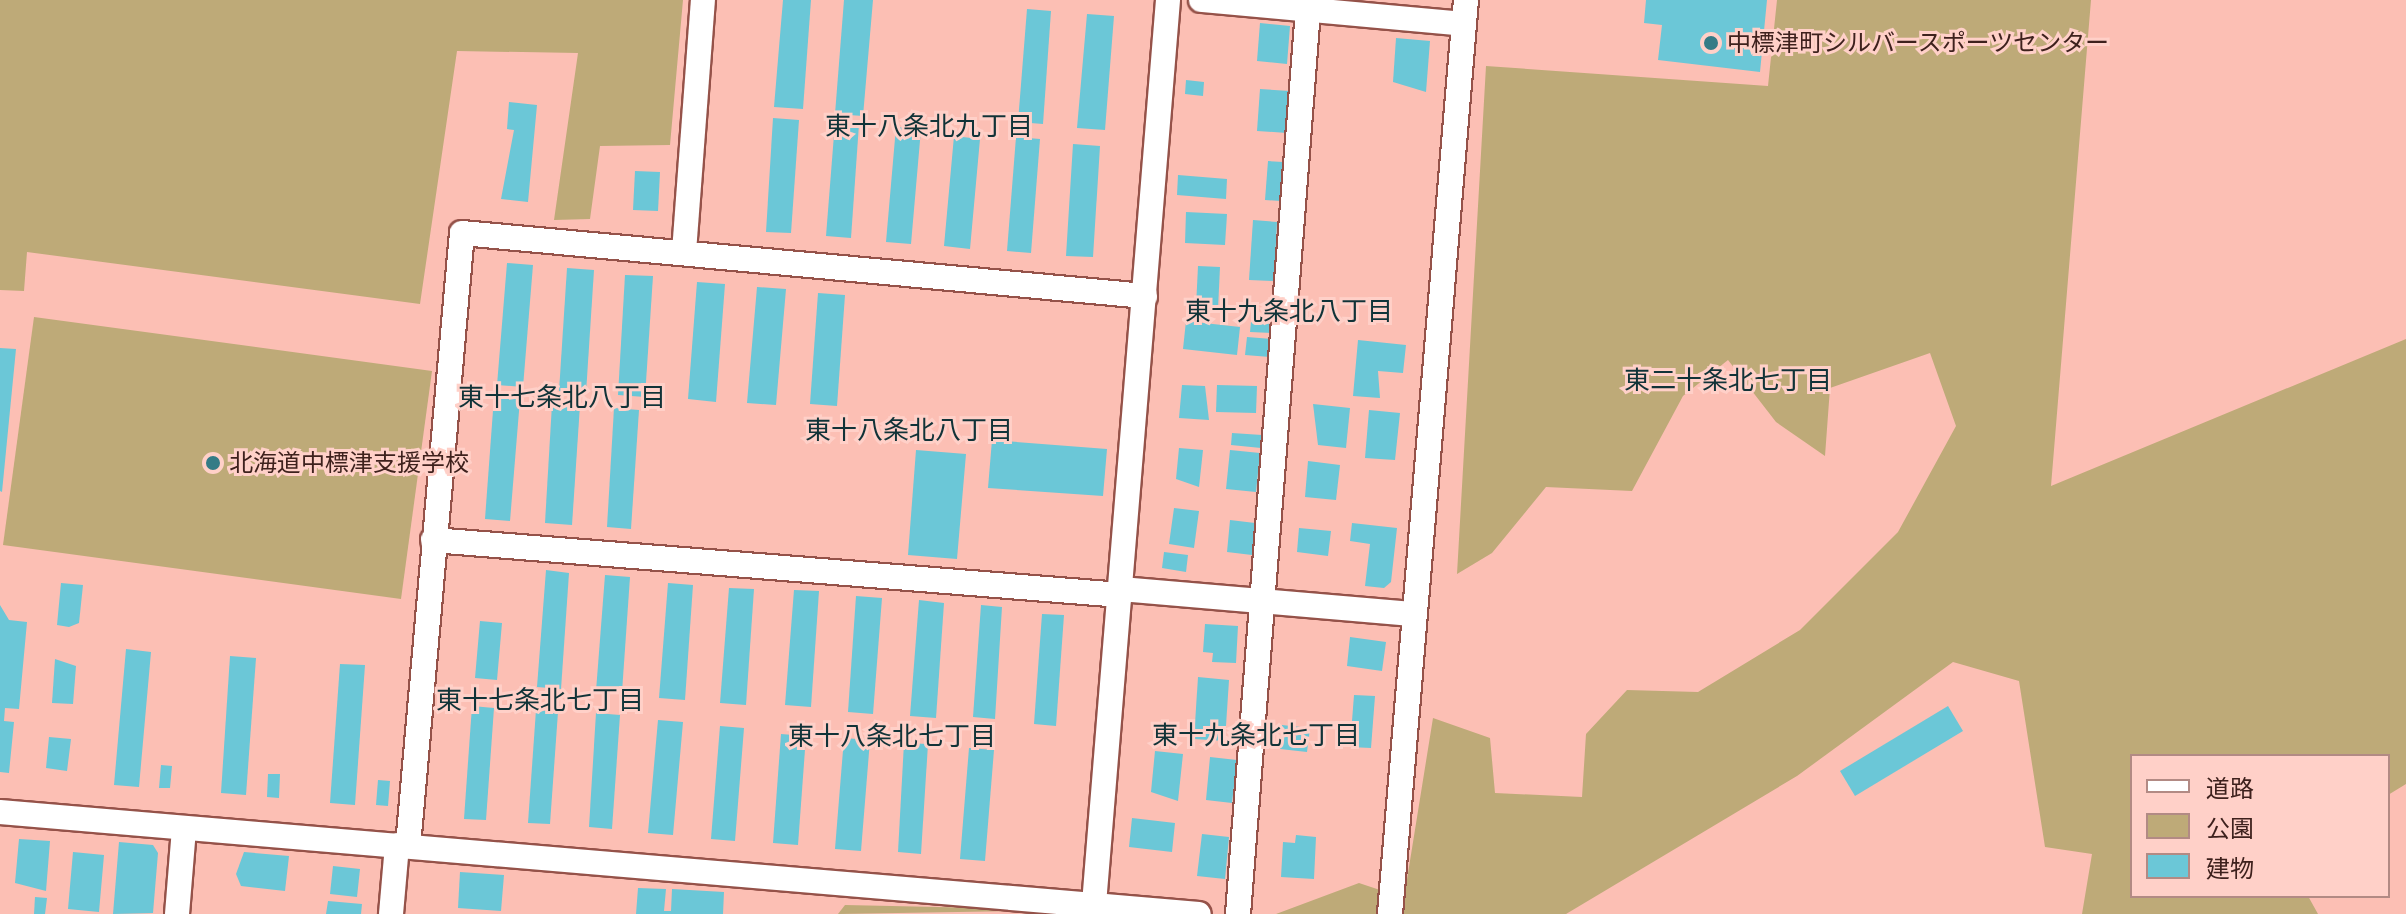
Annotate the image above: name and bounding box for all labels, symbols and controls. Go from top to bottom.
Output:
place label: 中標津町シルバースポーツセンター [1727,29,2111,57]
marker: 中標津町シルバースポーツセンター [1702,34,1720,52]
district label: 東十八条北九丁目 [825,110,1033,142]
district label: 東十九条北八丁目 [1185,295,1393,327]
district label: 東二十条北七丁目 [1624,364,1832,396]
district label: 東十七条北八丁目 [458,381,666,413]
district label: 東十八条北八丁目 [805,414,1013,446]
place label: 北海道中標津支援学校 [229,449,469,477]
marker: 北海道中標津支援学校 [204,454,222,472]
district label: 東十七条北七丁目 [436,684,644,716]
district label: 東十九条北七丁目 [1152,719,1360,751]
district label: 東十八条北七丁目 [788,720,996,752]
legend [2130,754,2390,898]
text: 道路 [2206,775,2254,802]
text: 公園 [2206,815,2254,842]
text: 建物 [2206,855,2254,882]

